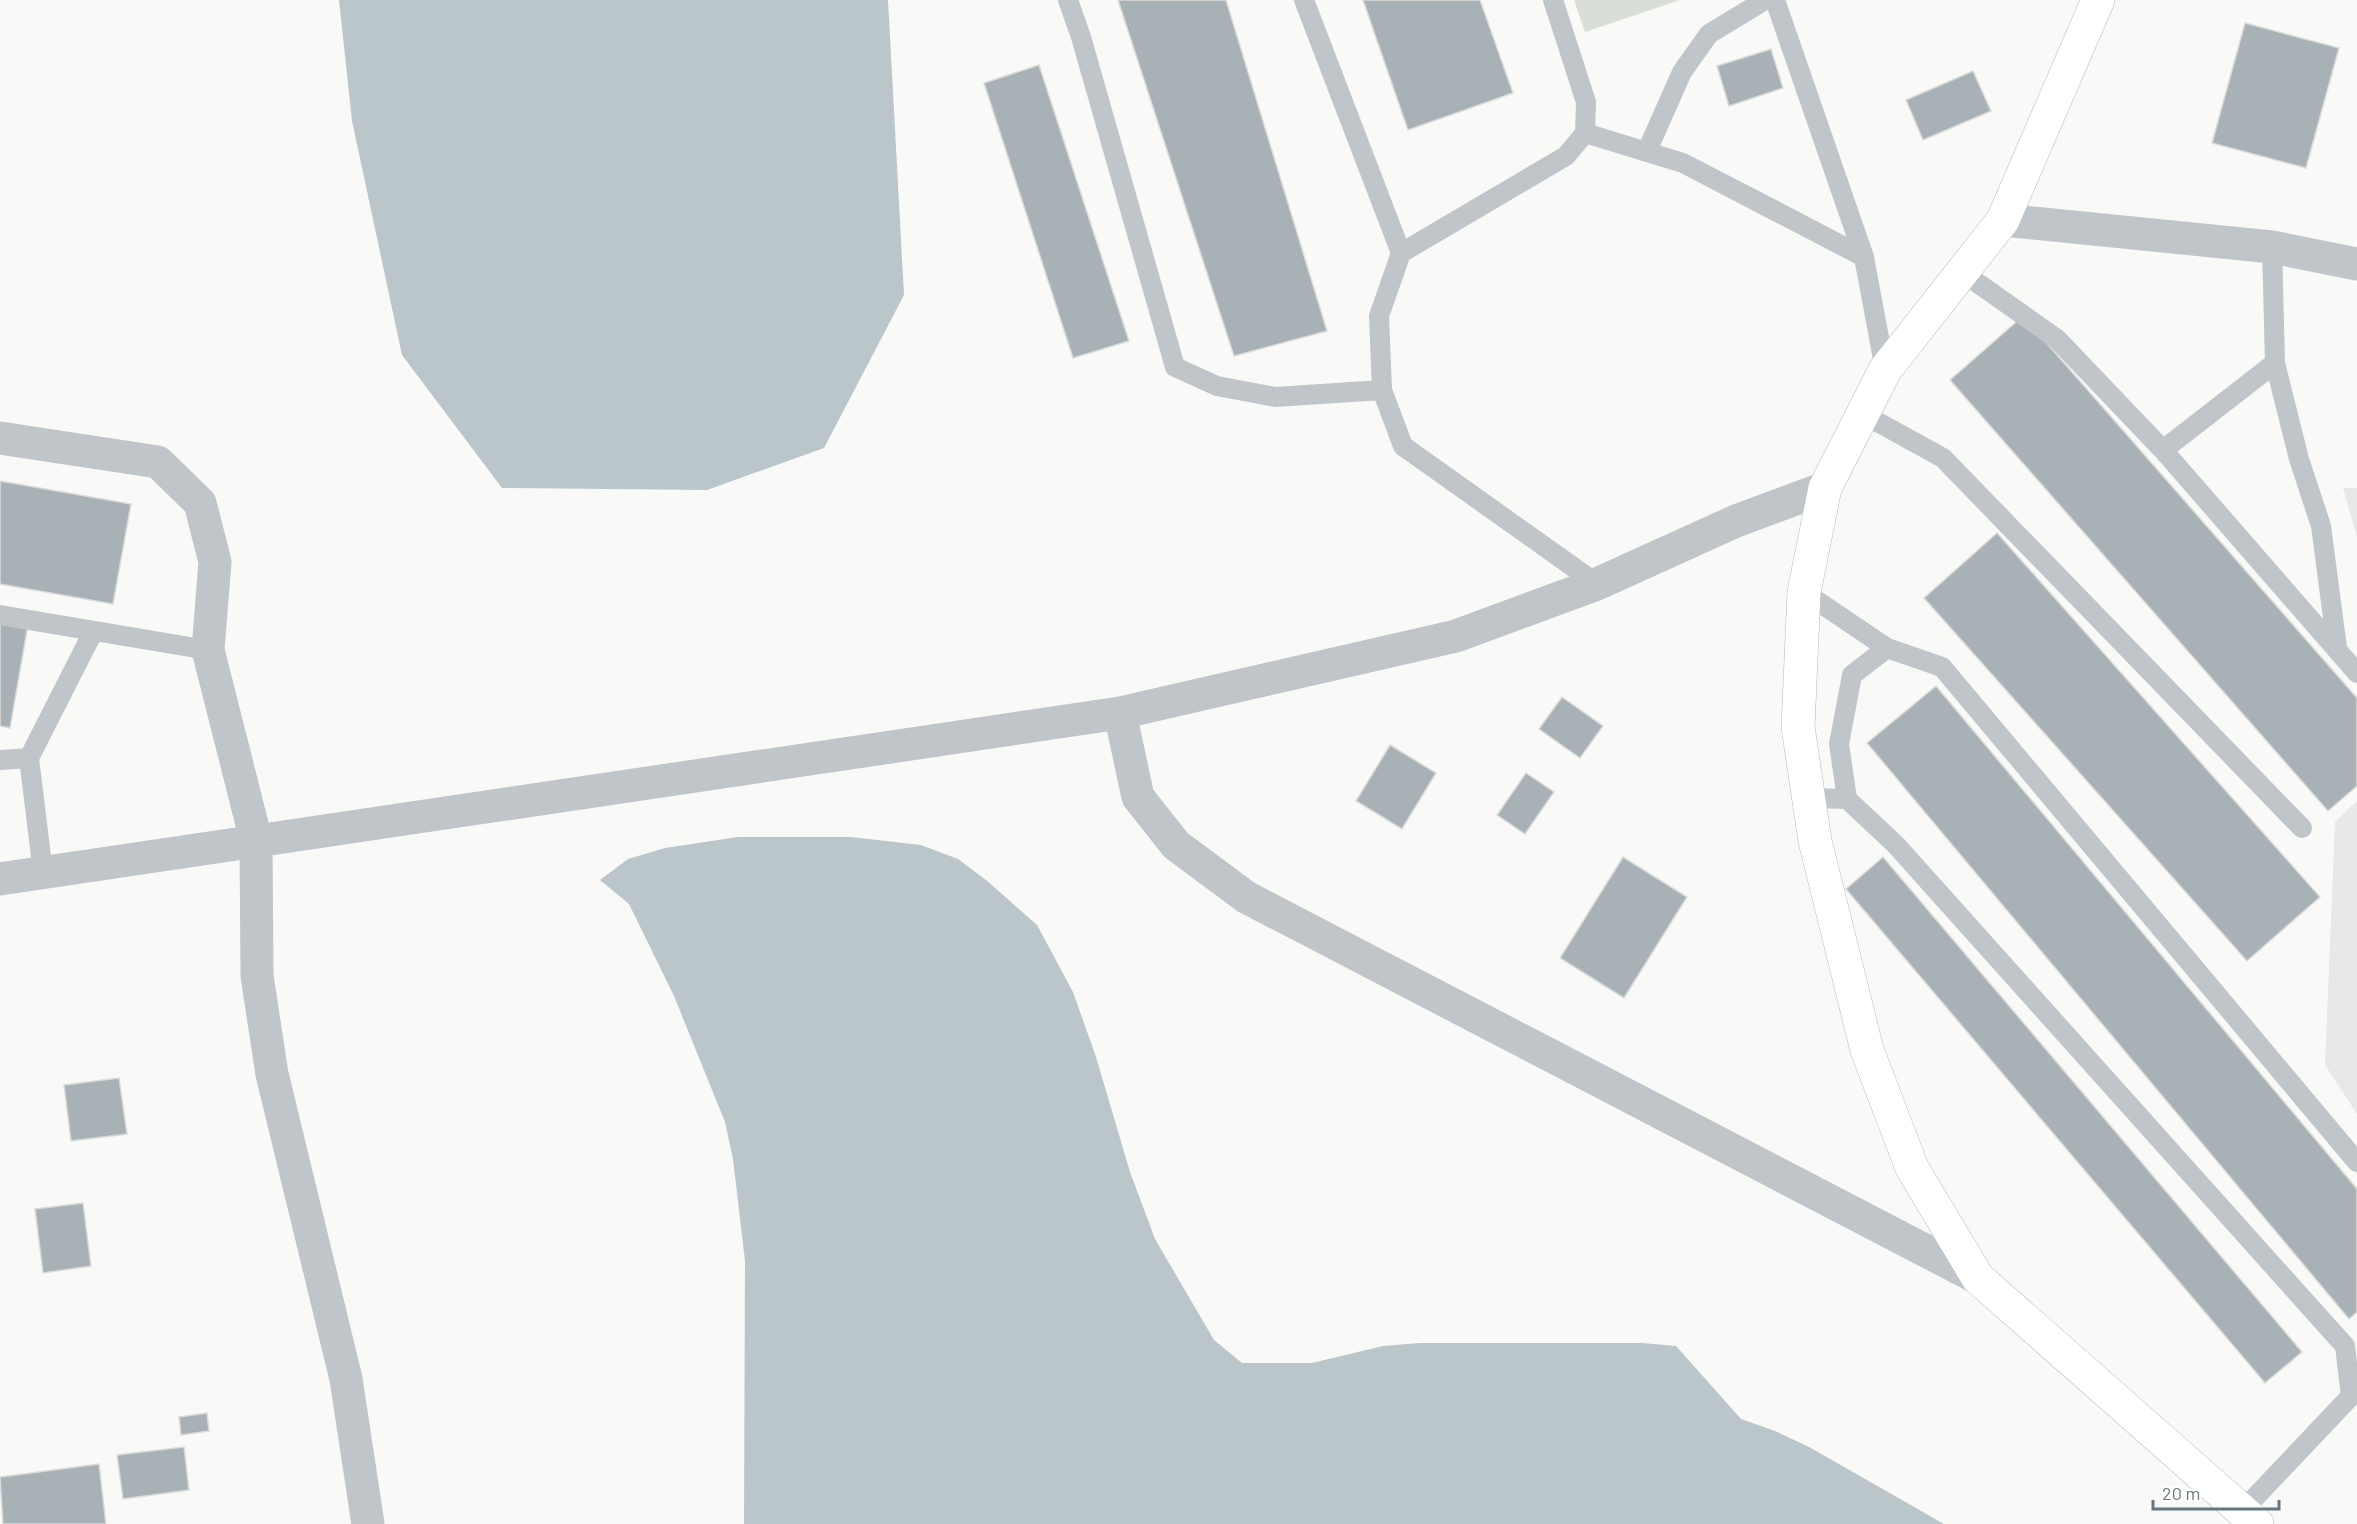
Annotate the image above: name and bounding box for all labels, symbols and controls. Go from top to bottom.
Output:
scale bar [2153,1473,2279,1511]
text: 20 m [2162,1482,2200,1504]

